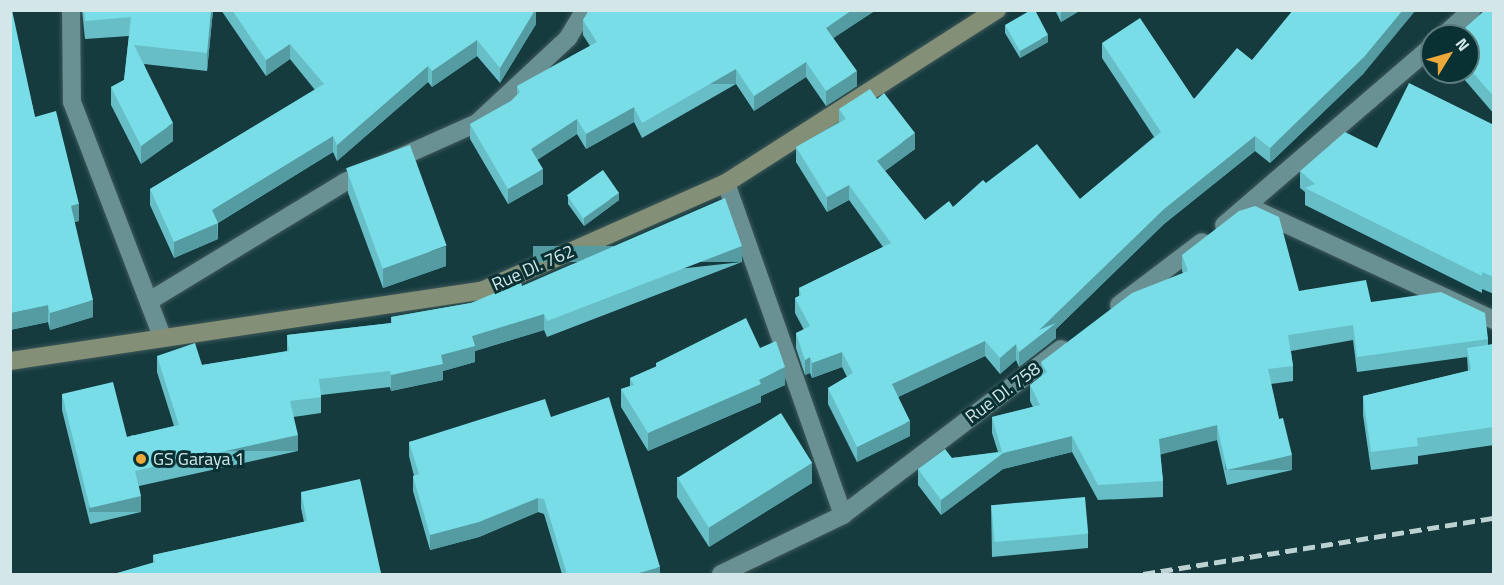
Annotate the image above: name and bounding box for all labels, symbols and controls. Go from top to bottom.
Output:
north arrow [1420,24,1480,84]
text: N [1450,33,1476,56]
street label: Rue DI. 762 [489,240,577,296]
street label: Rue DI. 758 [961,358,1045,428]
place label: GS Garaya 1 [153,448,245,470]
marker: GS Garaya 1 [134,452,148,466]

